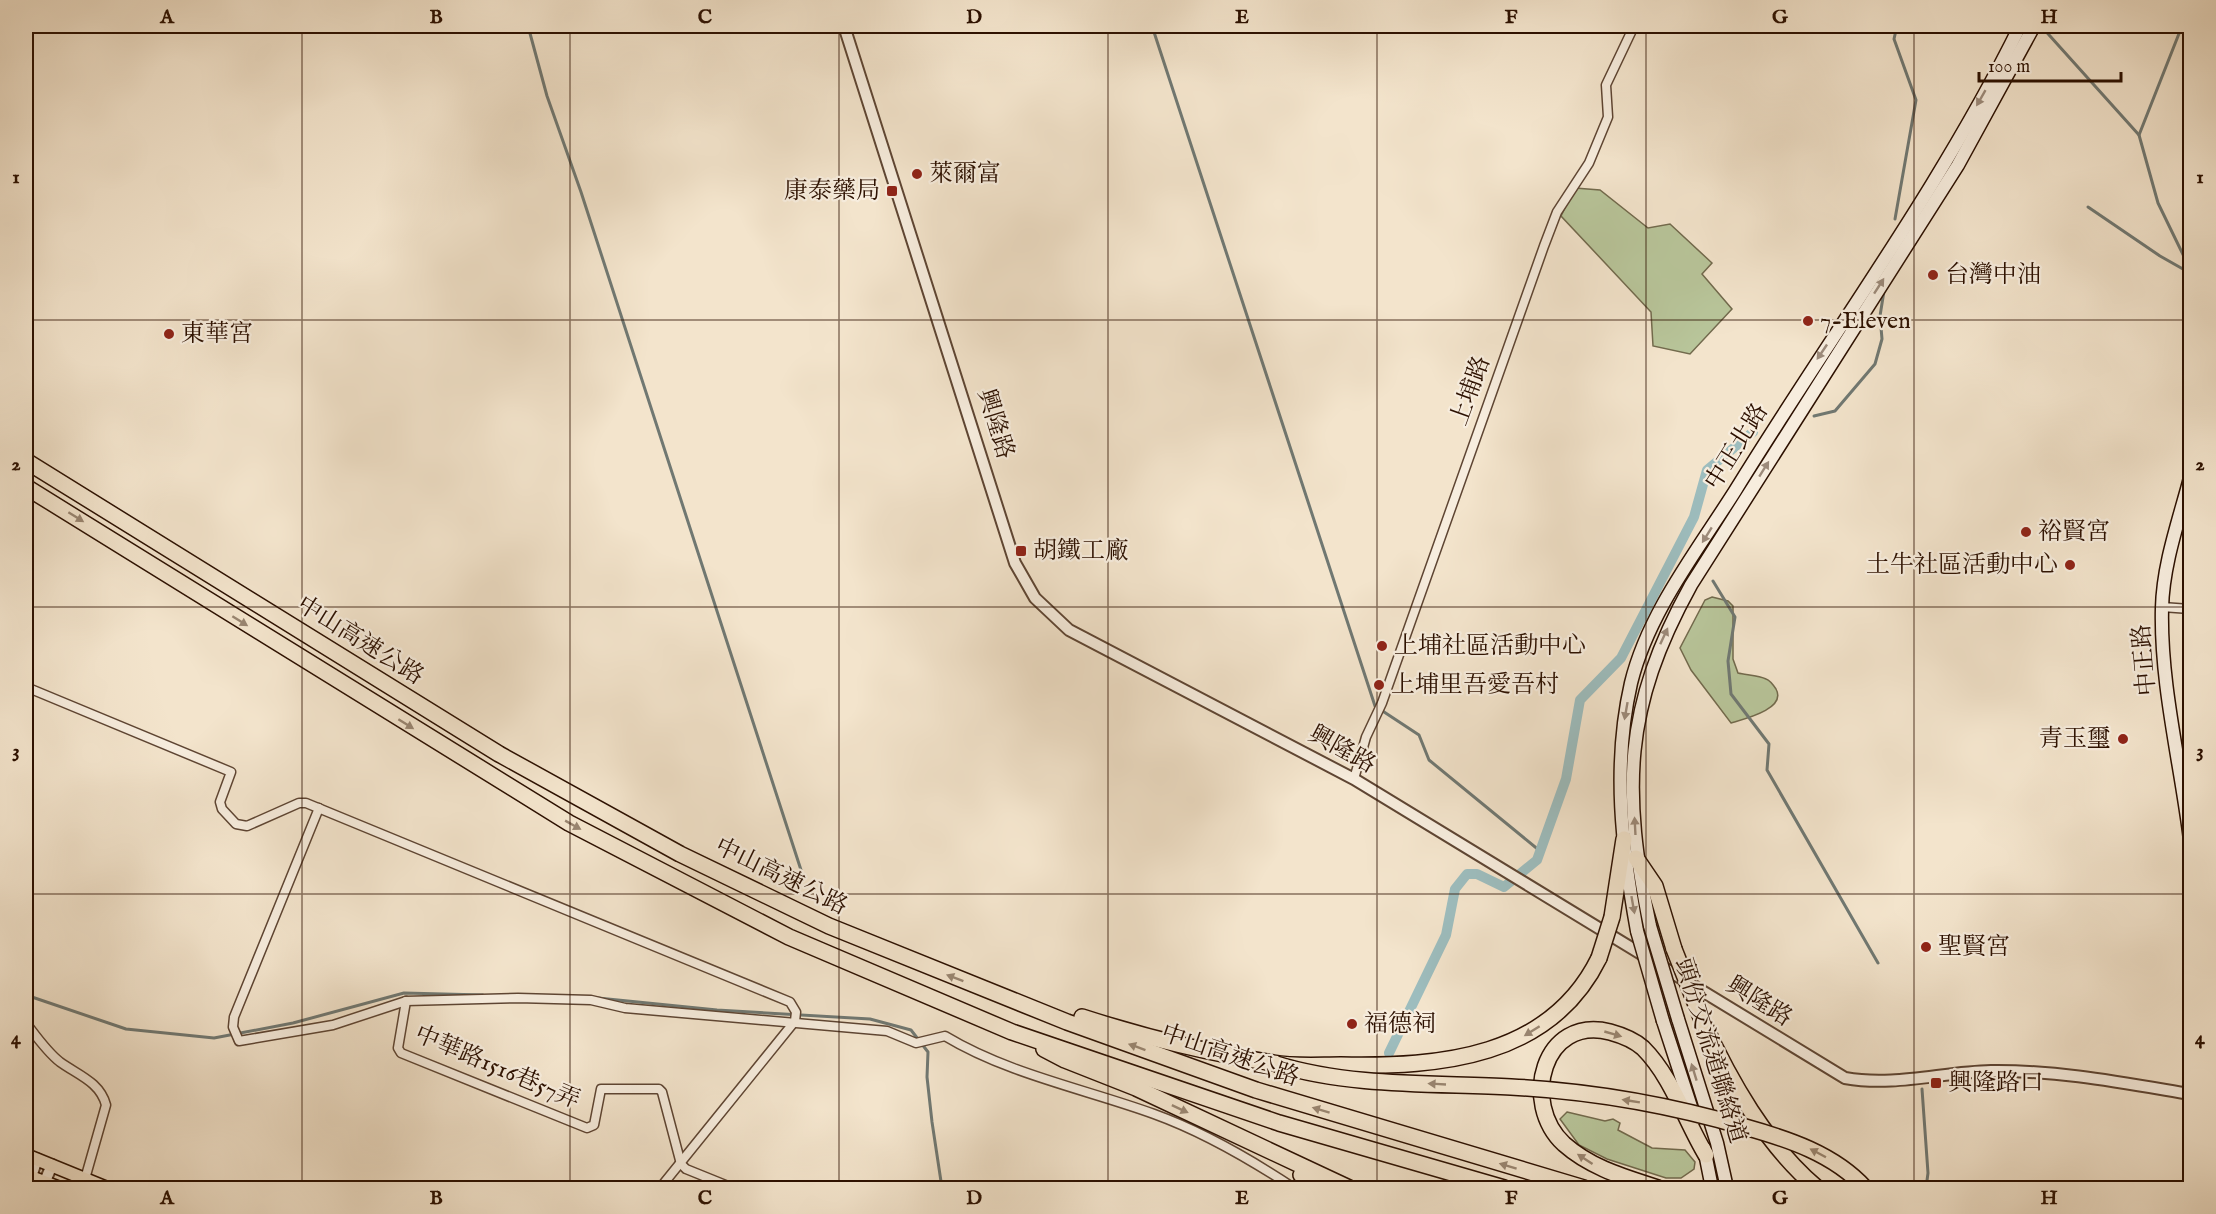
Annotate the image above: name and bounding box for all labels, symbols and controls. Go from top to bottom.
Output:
text: A [159,5,175,30]
text: B [429,5,443,30]
text: C [698,5,712,30]
text: D [966,5,982,30]
text: E [1235,5,1249,30]
text: F [1505,5,1518,30]
text: G [1772,5,1789,30]
text: H [2040,5,2058,30]
scale bar [1979,45,2122,83]
text: 100 m [1988,56,2030,79]
one-way arrow [1976,90,1986,107]
place label: 萊爾富 [929,159,1001,190]
text: 1 [12,165,20,190]
text: 1 [2196,165,2204,190]
marker: 萊爾富 [910,167,924,181]
place label: 康泰藥局 [784,176,880,207]
marker: 康泰藥局 [885,184,899,198]
place label: 台灣中油 [1945,260,2041,291]
marker: 台灣中油 [1926,268,1940,282]
one-way arrow [1874,278,1885,295]
place label: 7-Eleven [1820,306,1911,337]
marker: 7-Eleven [1801,314,1815,328]
place label: 東華宮 [181,319,253,350]
marker: 東華宮 [162,327,176,341]
one-way arrow [1816,344,1828,360]
street label: 上埔路 [1444,352,1498,430]
street label: 興隆路 [970,385,1020,463]
street label: 中正北路 [1698,398,1776,496]
text: 2 [11,452,21,477]
text: 2 [2195,452,2205,477]
one-way arrow [1758,461,1769,477]
one-way arrow [67,511,83,523]
place label: 裕賢宮 [2038,517,2110,548]
marker: 裕賢宮 [2019,525,2033,539]
one-way arrow [1701,527,1712,543]
place label: 胡鐵工廠 [1033,536,1129,567]
marker: 胡鐵工廠 [1014,544,1028,558]
place label: 土牛社區活動中心 [1866,550,2058,581]
marker: 土牛社區活動中心 [2063,558,2077,572]
street label: 中山高速公路 [291,590,429,692]
one-way arrow [232,616,249,627]
street label: 中正路 [2126,623,2164,697]
one-way arrow [1660,628,1669,645]
place label: 上埔社區活動中心 [1394,631,1586,662]
marker: 上埔社區活動中心 [1375,639,1389,653]
place label: 上埔里吾愛吾村 [1391,670,1559,701]
marker: 上埔里吾愛吾村 [1372,678,1386,692]
one-way arrow [1621,702,1630,721]
one-way arrow [398,719,414,730]
street label: 興隆路 [1303,719,1381,781]
place label: 青玉璽 [2039,724,2111,755]
marker: 青玉璽 [2116,732,2130,746]
text: 3 [12,739,20,764]
text: 3 [2196,739,2204,764]
one-way arrow [1630,817,1639,836]
one-way arrow [565,820,582,830]
street label: 中山高速公路 [709,832,853,922]
one-way arrow [1629,895,1638,914]
place label: 聖賢宮 [1938,932,2010,963]
marker: 聖賢宮 [1919,940,1933,954]
street label: 頭份交流道聯絡道 [1667,955,1753,1147]
street label: 興隆路 [1720,970,1798,1034]
one-way arrow [945,973,963,983]
place label: 福德祠 [1364,1009,1436,1040]
marker: 福德祠 [1345,1017,1359,1031]
street label: 中山高速公路 [1157,1018,1303,1094]
street label: 中華路1516巷57弄 [410,1019,584,1117]
text: 4 [11,1026,22,1051]
one-way arrow [1524,1026,1540,1037]
text: 4 [2195,1026,2206,1051]
one-way arrow [1604,1030,1622,1039]
one-way arrow [1128,1042,1146,1052]
one-way arrow [1689,1063,1698,1081]
place label: 興隆路口 [1948,1068,2044,1099]
marker: 興隆路口 [1929,1076,1943,1090]
one-way arrow [1428,1080,1447,1089]
one-way arrow [1622,1097,1641,1106]
one-way arrow [1171,1104,1188,1113]
one-way arrow [1312,1105,1330,1114]
one-way arrow [1810,1149,1827,1158]
one-way arrow [1577,1154,1593,1165]
one-way arrow [1499,1161,1517,1170]
text: A [159,1186,175,1211]
text: B [429,1186,443,1211]
text: C [698,1186,712,1211]
text: D [966,1186,982,1211]
text: E [1235,1186,1249,1211]
text: F [1505,1186,1518,1211]
text: G [1772,1186,1789,1211]
text: H [2040,1186,2058,1211]

